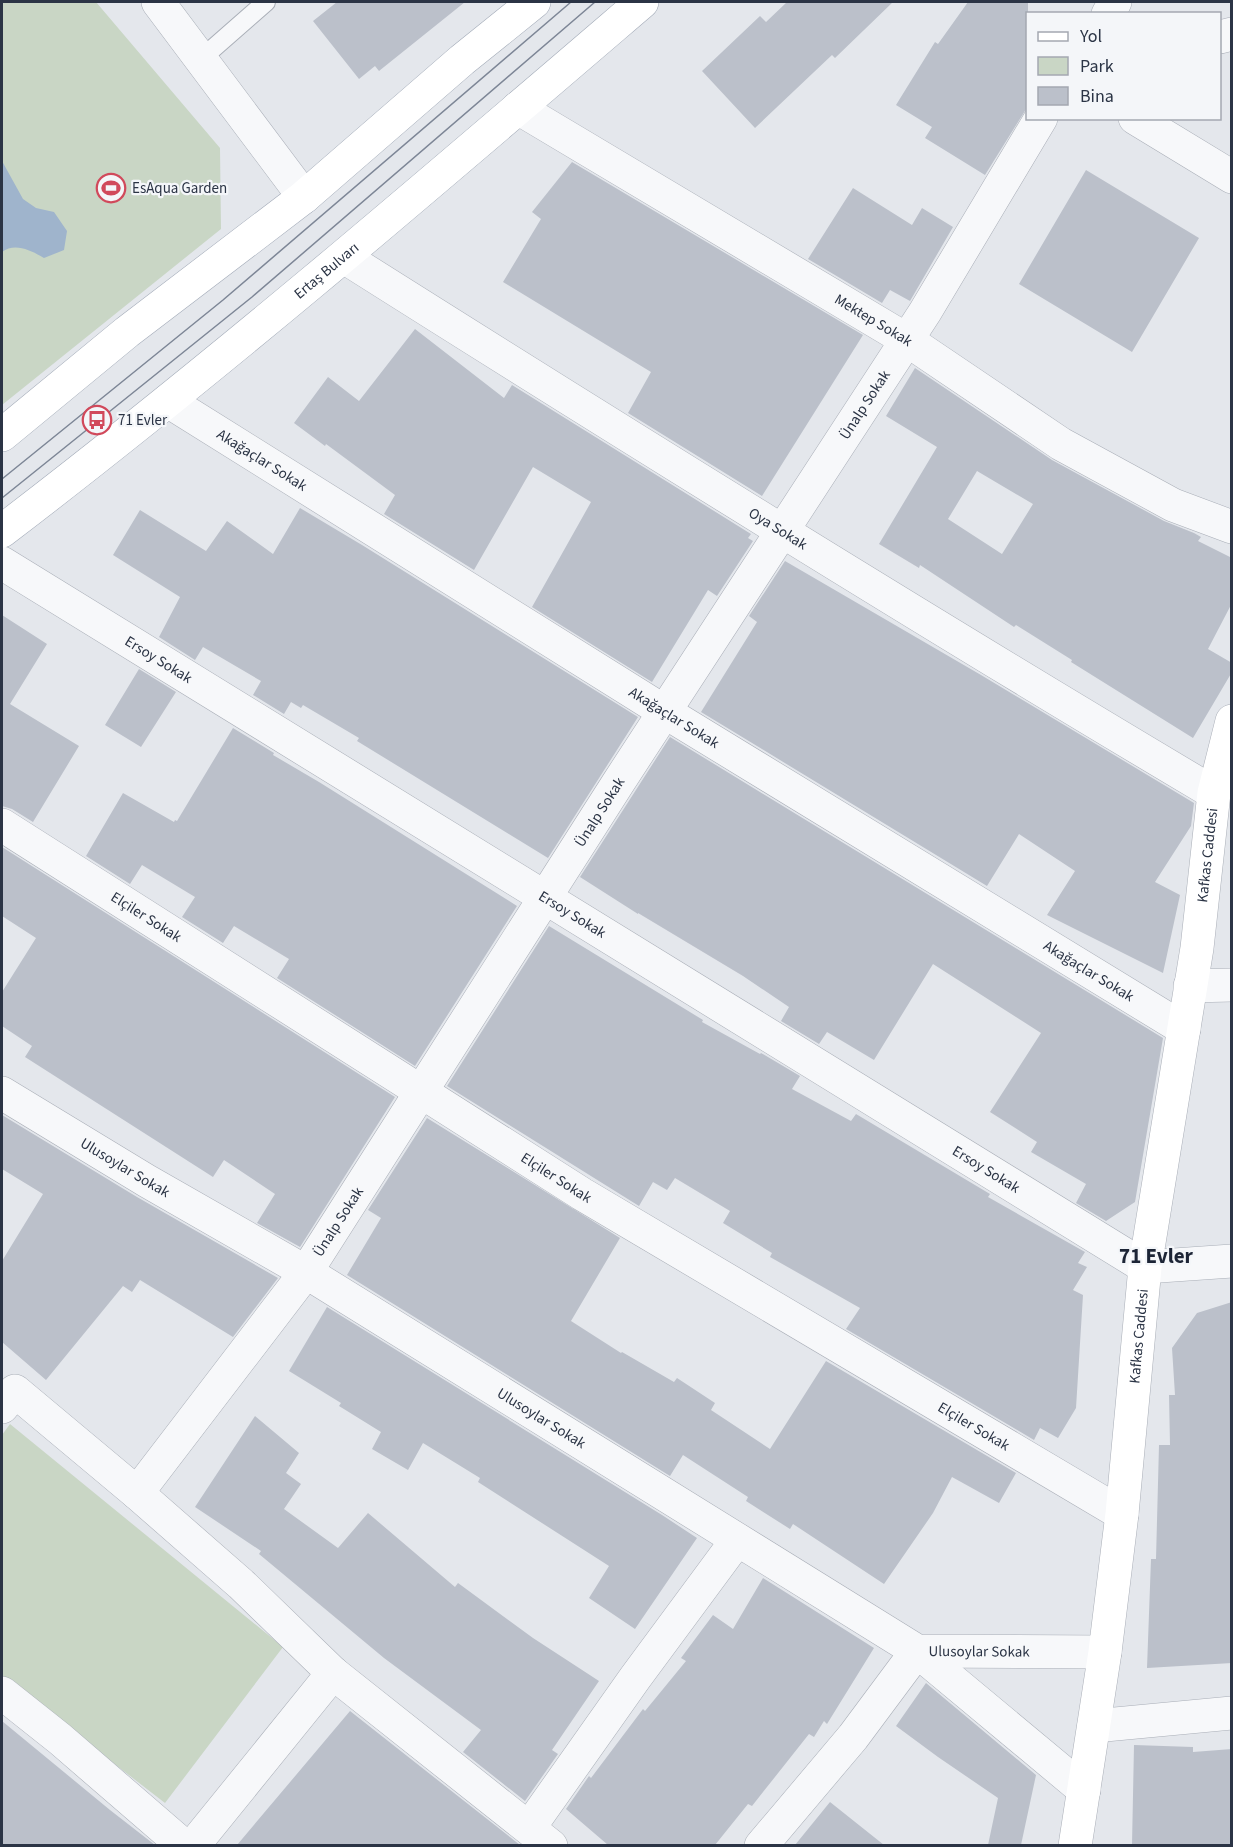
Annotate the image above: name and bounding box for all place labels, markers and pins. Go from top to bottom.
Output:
sports icon: EsAqua Garden [95,172,127,204]
place label: EsAqua Garden [132,178,227,199]
bus stop icon: 71 Evler [81,404,113,436]
place label: 71 Evler [118,410,168,431]

